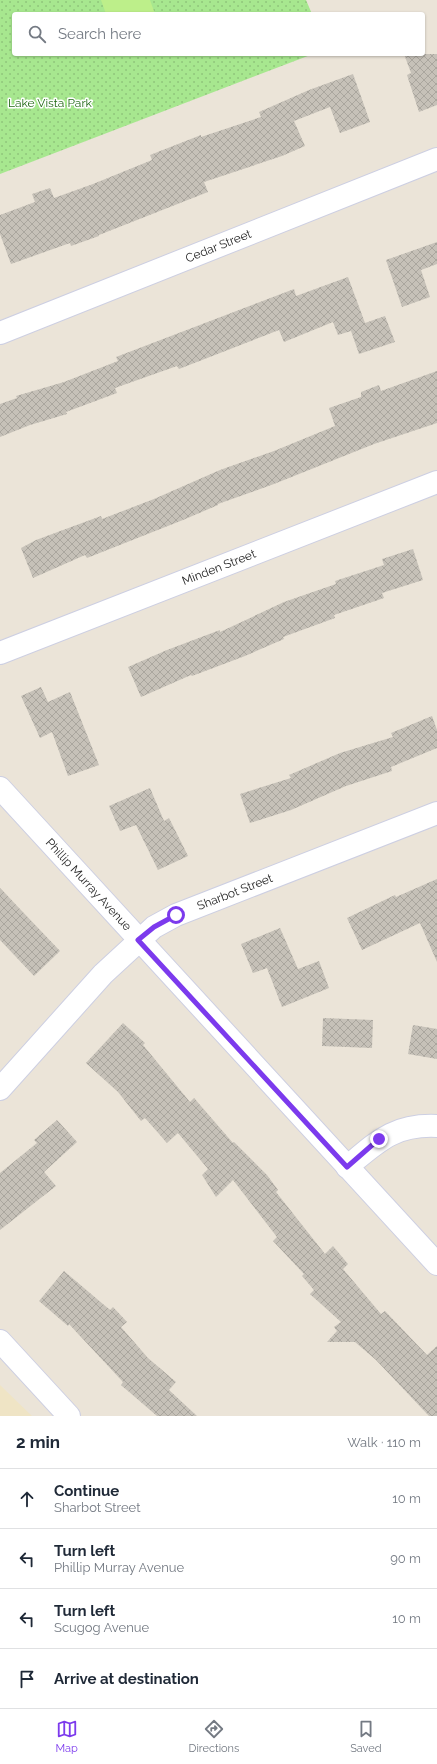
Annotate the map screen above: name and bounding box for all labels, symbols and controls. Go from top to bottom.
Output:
search box [12,12,425,56]
icon: search [26,23,48,45]
text: Search here [58,25,141,43]
park label: Lake Vista Park [8,96,93,110]
street label: Cedar Street [183,227,253,265]
street label: Minden Street [180,547,258,588]
street label: Phillip Murray Avenue [43,835,134,934]
street label: Sharbot Street [195,871,275,913]
route start [167,906,185,924]
route end [370,1130,388,1148]
text: 2 min [16,1432,60,1452]
text: Walk · 110 m [347,1435,421,1450]
text: Continue [54,1482,119,1500]
icon: ahead [16,1488,38,1510]
text: 10 m [392,1491,421,1506]
text: Sharbot Street [54,1500,141,1515]
text: Turn left [54,1542,115,1560]
icon: left [16,1548,38,1570]
text: 90 m [390,1551,421,1566]
text: Phillip Murray Avenue [54,1560,184,1575]
text: Turn left [54,1602,115,1620]
icon: left [16,1608,38,1630]
text: 10 m [392,1611,421,1626]
text: Scugog Avenue [54,1620,149,1635]
icon: arrive [16,1668,38,1690]
text: Arrive at destination [54,1670,199,1688]
tab: Map [55,1718,78,1755]
tab: Directions [189,1718,239,1755]
tab: Saved [350,1718,382,1755]

